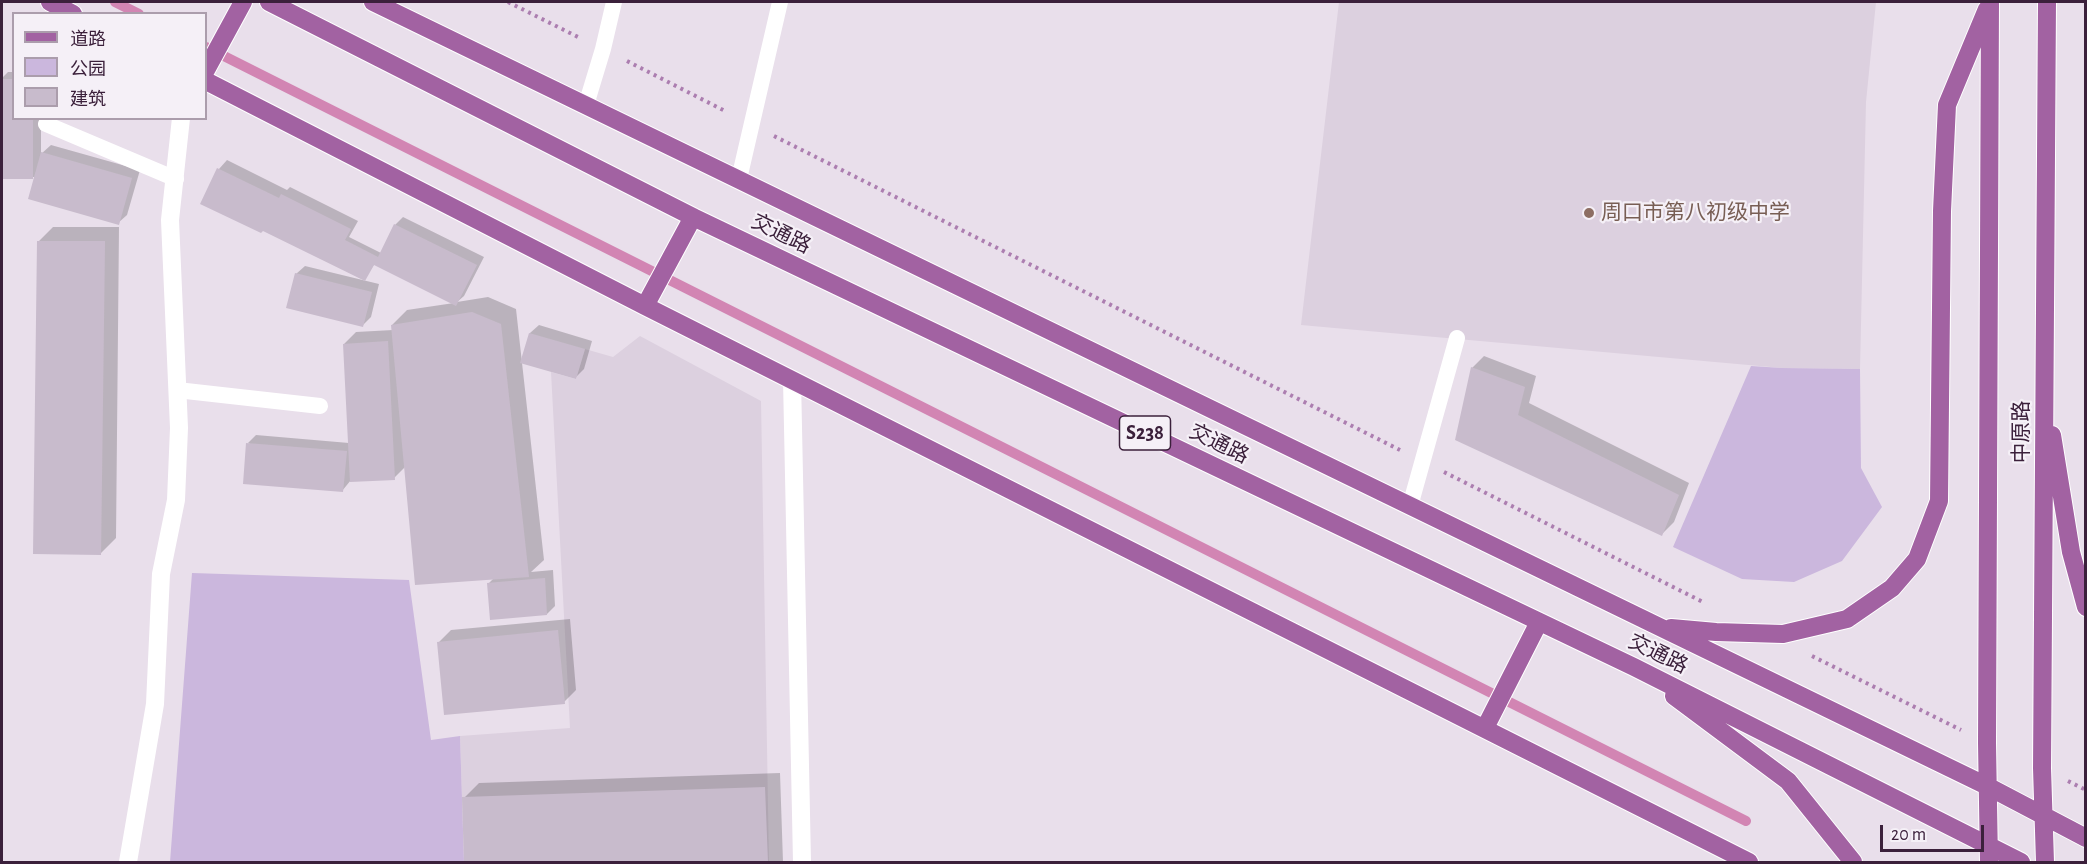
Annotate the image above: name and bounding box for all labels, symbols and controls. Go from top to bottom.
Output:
legend [12,12,207,120]
text: 道路 [70,31,106,49]
text: 公园 [70,61,106,79]
text: 建筑 [70,91,106,109]
place label: 周口市第八初级中学 [1601,200,1790,226]
marker: 周口市第八初级中学 [1582,206,1596,220]
street label: 交通路 [747,209,815,259]
street label: 中原路 [2009,401,2035,463]
road number: S238 [1120,416,1170,450]
street label: 交通路 [1185,419,1253,469]
street label: 交通路 [1624,629,1692,679]
scale bar [1883,813,1986,851]
text: 20 m [1891,826,1926,844]

